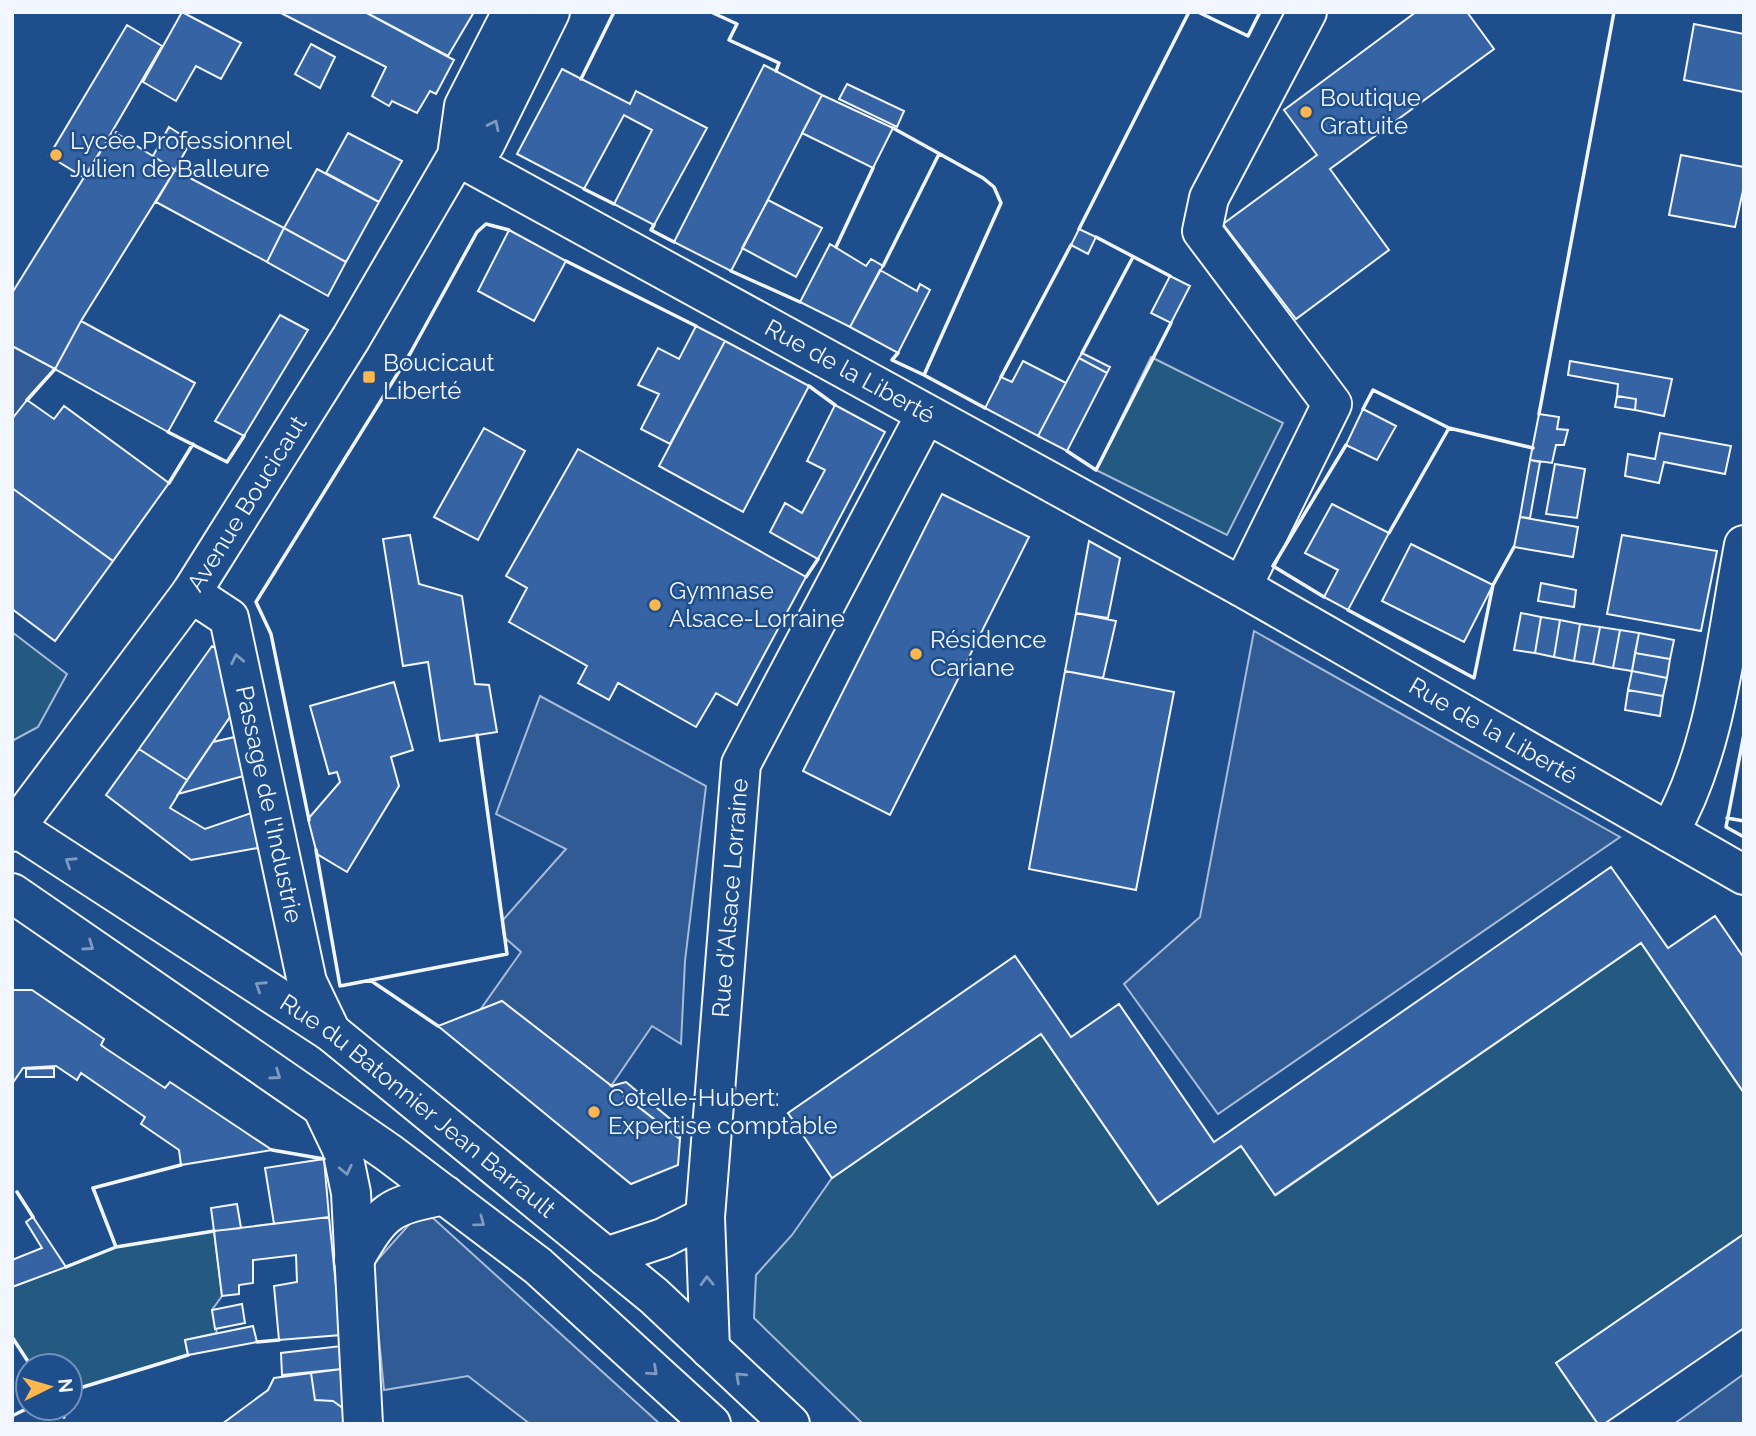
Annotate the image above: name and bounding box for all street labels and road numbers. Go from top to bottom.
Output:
street label: Rue de la Liberté [760,313,940,429]
street label: Avenue Boucicaut [181,410,313,597]
street label: Rue de la Liberté [1404,671,1583,790]
street label: Passage de l'Industrie [230,683,309,925]
street label: Rue d'Alsace Lorraine [706,777,754,1019]
street label: Rue du Batonnier Jean Barrault [275,988,562,1224]

